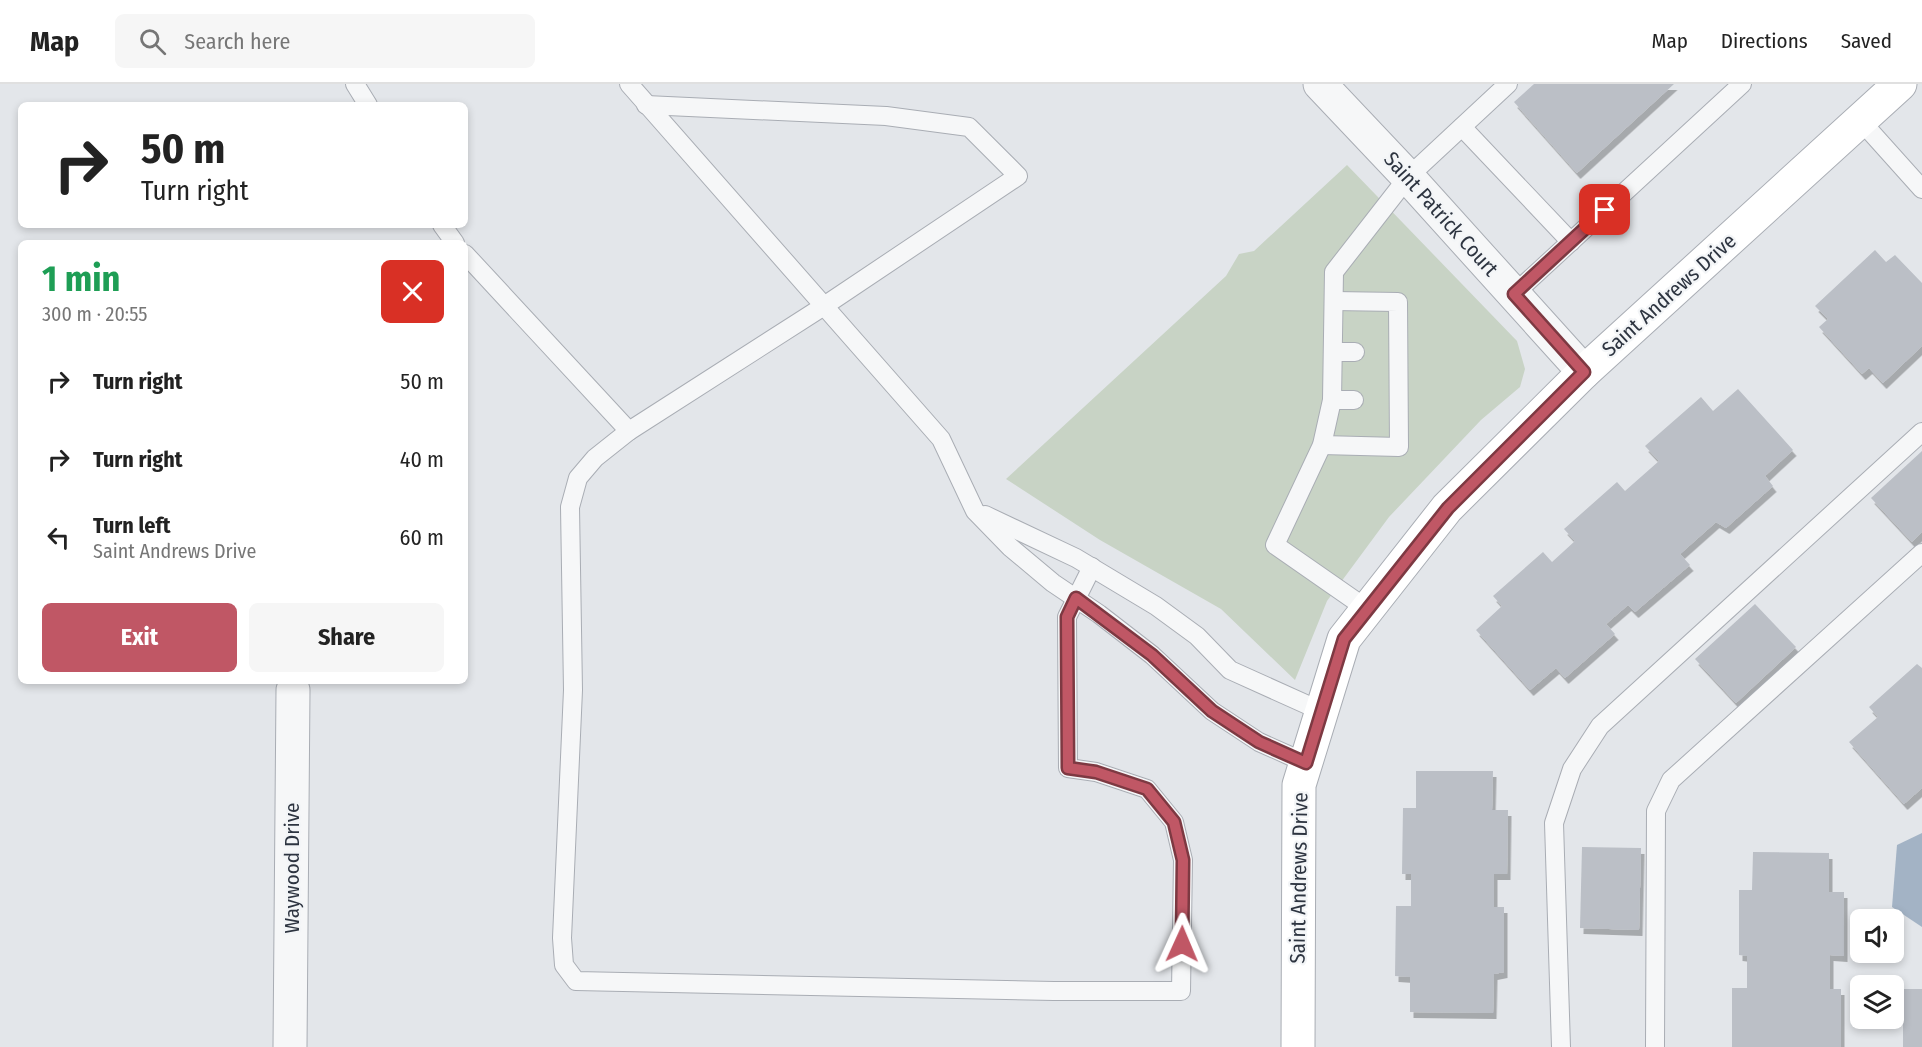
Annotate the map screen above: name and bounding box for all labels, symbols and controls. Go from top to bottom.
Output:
search box [115,14,535,68]
text: Map [30,25,79,58]
icon: search [136,25,169,58]
text: Search here [184,28,290,55]
text: Map [1651,28,1688,54]
text: Directions [1721,28,1808,54]
text: Saved [1841,28,1892,54]
text: 50 m [141,124,225,174]
icon: right [42,126,120,204]
street label: Saint Patrick Court [1378,146,1504,282]
text: Turn right [141,175,249,207]
pin [1579,184,1630,235]
icon: arrive [1588,193,1621,226]
street label: Saint Andrews Drive [1597,228,1741,362]
text: 1 min [42,257,120,301]
button: close [381,260,444,323]
text: 300 m · 20:55 [42,302,147,326]
icon: right [42,365,75,398]
text: Turn right [93,368,182,395]
text: 50 m [400,368,444,395]
icon: right [42,443,75,476]
text: Turn right [93,446,182,473]
text: 40 m [400,446,444,473]
text: Turn left [93,512,171,539]
icon: left [42,521,75,554]
text: 60 m [400,524,444,551]
text: Saint Andrews Drive [93,539,256,563]
button: Exit [42,603,237,672]
button: Share [249,603,444,672]
street label: Saint Andrews Drive [1285,792,1313,964]
street label: Waywood Drive [279,803,305,933]
map controls [1850,909,1904,1029]
button: sound [1850,909,1904,963]
position arrow [1150,912,1214,976]
button: layers [1850,975,1904,1029]

